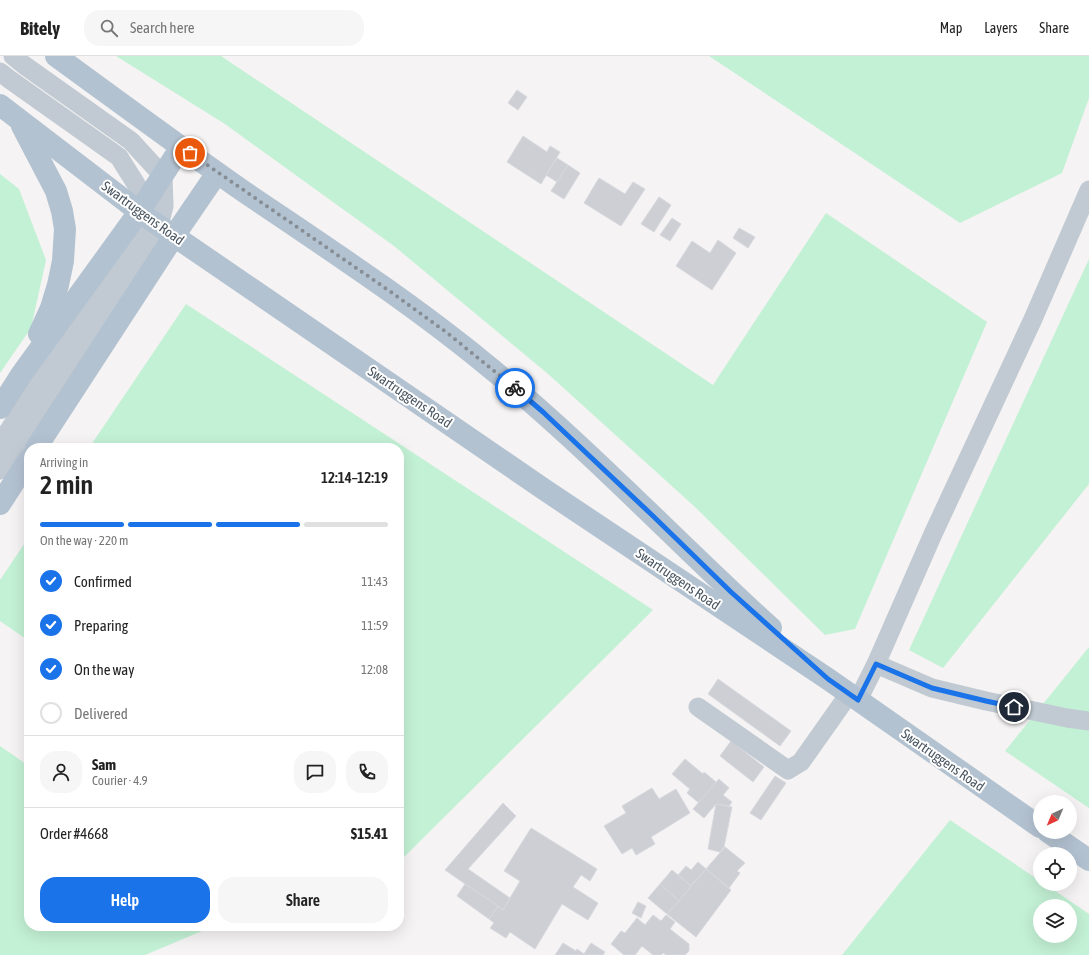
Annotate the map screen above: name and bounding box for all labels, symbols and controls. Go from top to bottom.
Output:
search box [84,10,364,46]
text: Bitely [20,17,60,39]
icon: search [98,17,120,39]
text: Search here [130,19,195,36]
text: Map [940,20,962,36]
text: Layers [984,20,1017,36]
text: Share [1039,20,1069,36]
pin [173,136,207,170]
icon: bag [179,142,201,164]
street label: Swartruggens Road [99,178,187,248]
street label: Swartruggens Road [365,363,455,431]
courier [495,368,535,408]
icon: bike [504,377,526,399]
text: Arriving in [40,455,88,470]
text: 12:14–12:19 [321,469,388,486]
text: 2 min [40,470,93,500]
text: On the way · 220 m [40,533,128,548]
street label: Swartruggens Road [633,545,723,613]
icon: check [40,570,62,592]
text: Confirmed [74,573,132,590]
text: 11:43 [361,574,388,589]
icon: check [40,614,62,636]
text: Preparing [74,617,128,634]
text: 11:59 [361,618,388,633]
icon: check [40,658,62,680]
text: On the way [74,661,135,678]
text: 12:08 [361,662,388,677]
pin [997,690,1031,724]
icon: home [1003,696,1025,718]
text: Delivered [74,705,128,722]
street label: Swartruggens Road [898,725,988,795]
button: person [40,751,82,793]
button: chat [294,751,336,793]
button: phone [346,751,388,793]
text: Sam [92,756,116,773]
text: Courier · 4.9 [92,773,148,788]
north arrow [1033,795,1077,839]
map controls [1033,795,1077,943]
text: Order #4668 [40,825,108,842]
text: $15.41 [351,825,388,842]
button: locate [1033,847,1077,891]
button: Help [40,877,210,923]
button: Share [218,877,388,923]
button: layers [1033,899,1077,943]

